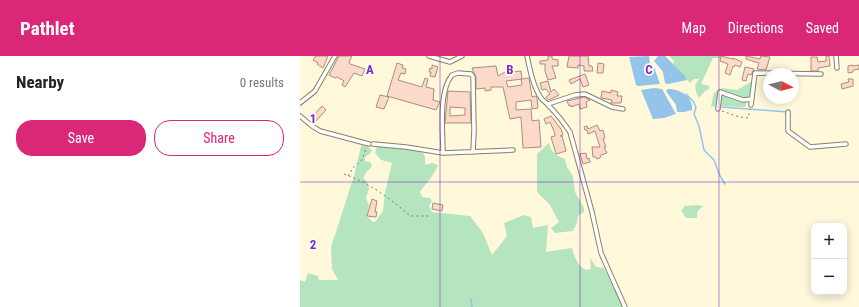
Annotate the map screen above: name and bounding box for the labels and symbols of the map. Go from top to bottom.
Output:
text: A [366,62,374,77]
text: B [506,62,514,77]
text: C [645,62,653,77]
north arrow [763,68,799,104]
text: 1 [310,111,316,126]
text: 2 [310,237,317,252]

